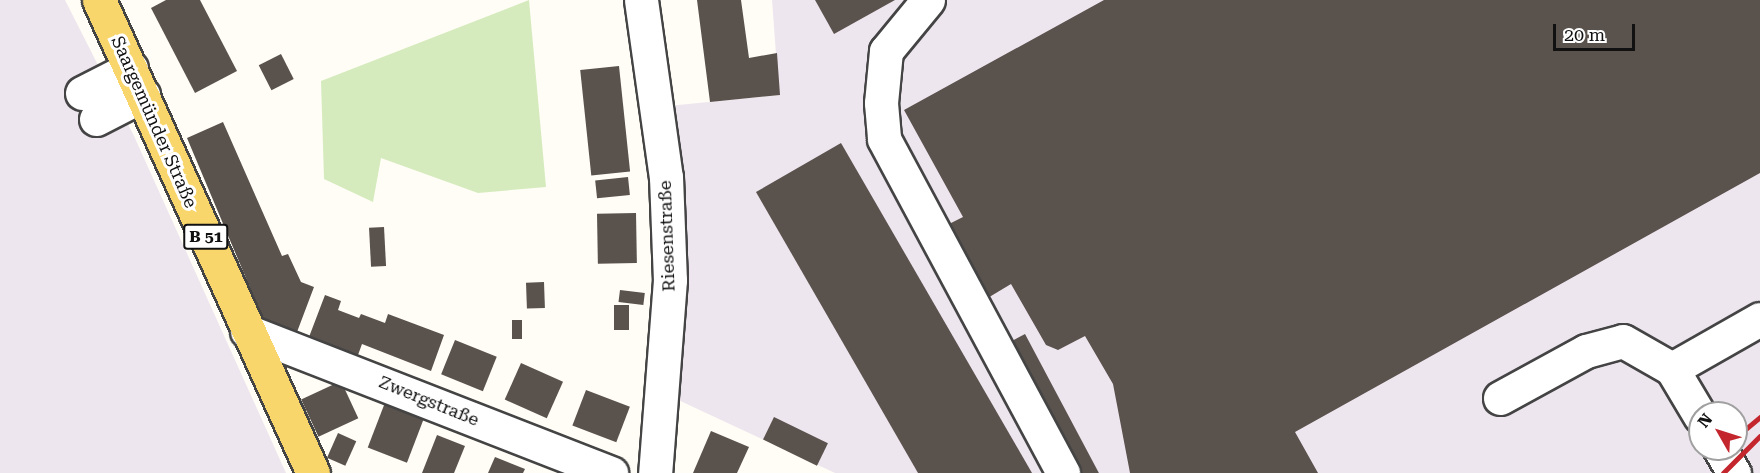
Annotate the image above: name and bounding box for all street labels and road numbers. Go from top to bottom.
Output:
street label: Saargemünder Straße [106,33,202,211]
street label: Riesenstraße [654,180,680,292]
road number: B 51 [182,224,230,250]
street label: Zwergstraße [376,371,482,431]

